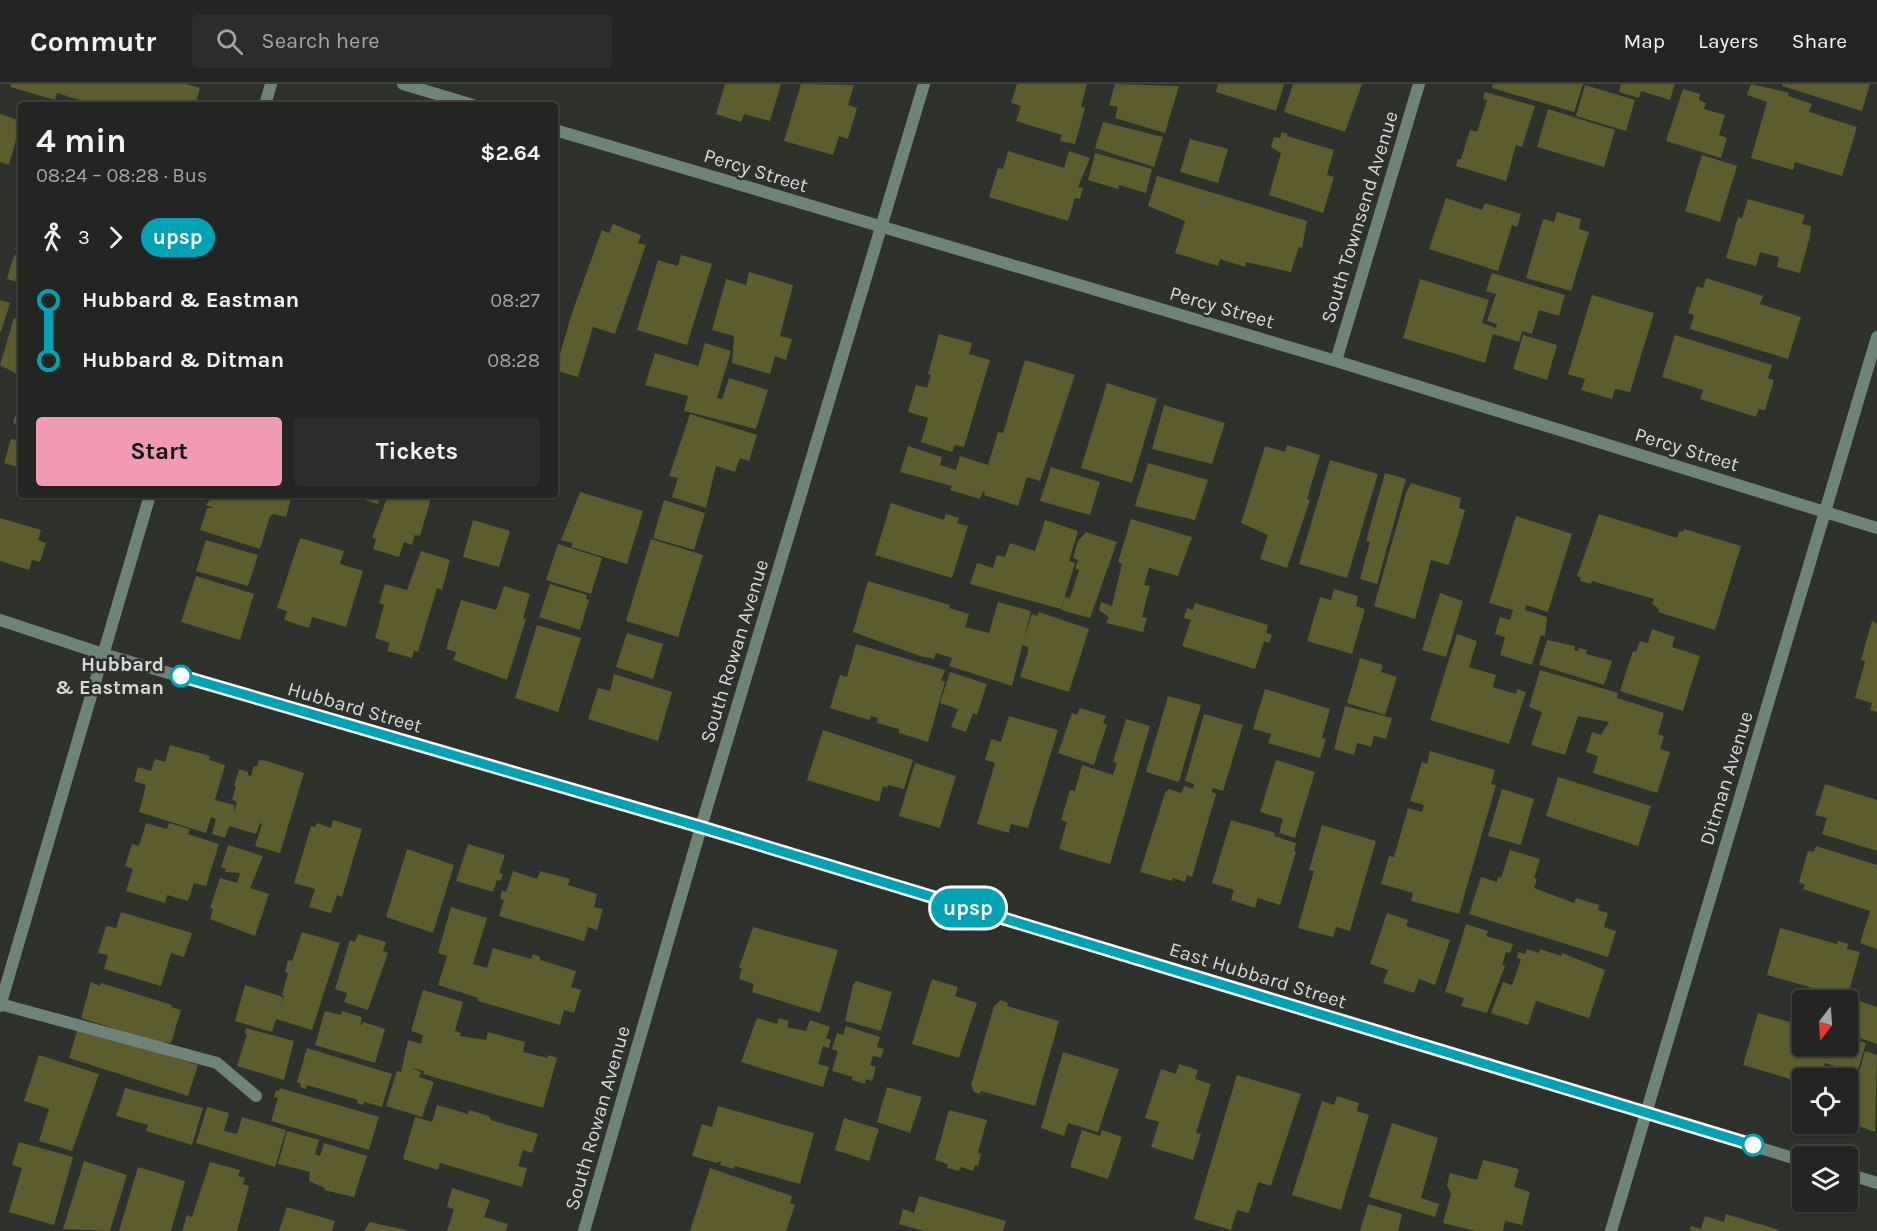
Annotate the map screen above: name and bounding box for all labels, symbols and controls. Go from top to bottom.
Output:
search box [192,14,612,68]
text: Commutr [30,25,156,58]
icon: search [213,25,246,58]
text: Search here [261,28,380,54]
text: Map [1623,29,1665,53]
text: Layers [1698,29,1759,53]
text: Share [1792,29,1847,53]
street label: South Townsend Avenue [1316,108,1403,326]
text: 4 min [36,122,127,160]
text: $2.64 [480,140,540,166]
street label: Percy Street [701,144,811,197]
text: 08:24 – 08:28 · Bus [36,164,207,187]
icon: walk [36,221,69,254]
icon: forward [99,221,132,254]
text: upsp [153,225,203,249]
text: 3 [78,226,90,249]
street label: Percy Street [1167,282,1277,334]
text: Hubbard & Eastman [82,287,299,313]
text: 08:27 [490,289,540,312]
text: Hubbard & Ditman [82,347,284,373]
text: 08:28 [487,349,540,372]
button: Start [36,417,282,486]
button: Tickets [294,417,540,486]
street label: Percy Street [1632,423,1742,476]
street label: South Rowan Avenue [696,557,773,746]
place label: Hubbard & Eastman [55,653,164,699]
marker: Hubbard & Eastman [170,665,192,687]
street label: Hubbard Street [285,677,425,738]
street label: Ditman Avenue [1695,708,1758,848]
line badge: upsp [926,888,1010,928]
text: upsp [943,896,993,920]
street label: East Hubbard Street [1167,938,1350,1014]
north arrow [1792,990,1858,1056]
map controls [1792,990,1858,1212]
street label: South Rowan Avenue [560,1023,635,1213]
button: locate [1792,1068,1858,1134]
unlabelled marker [1742,1134,1764,1156]
button: layers [1792,1146,1858,1212]

